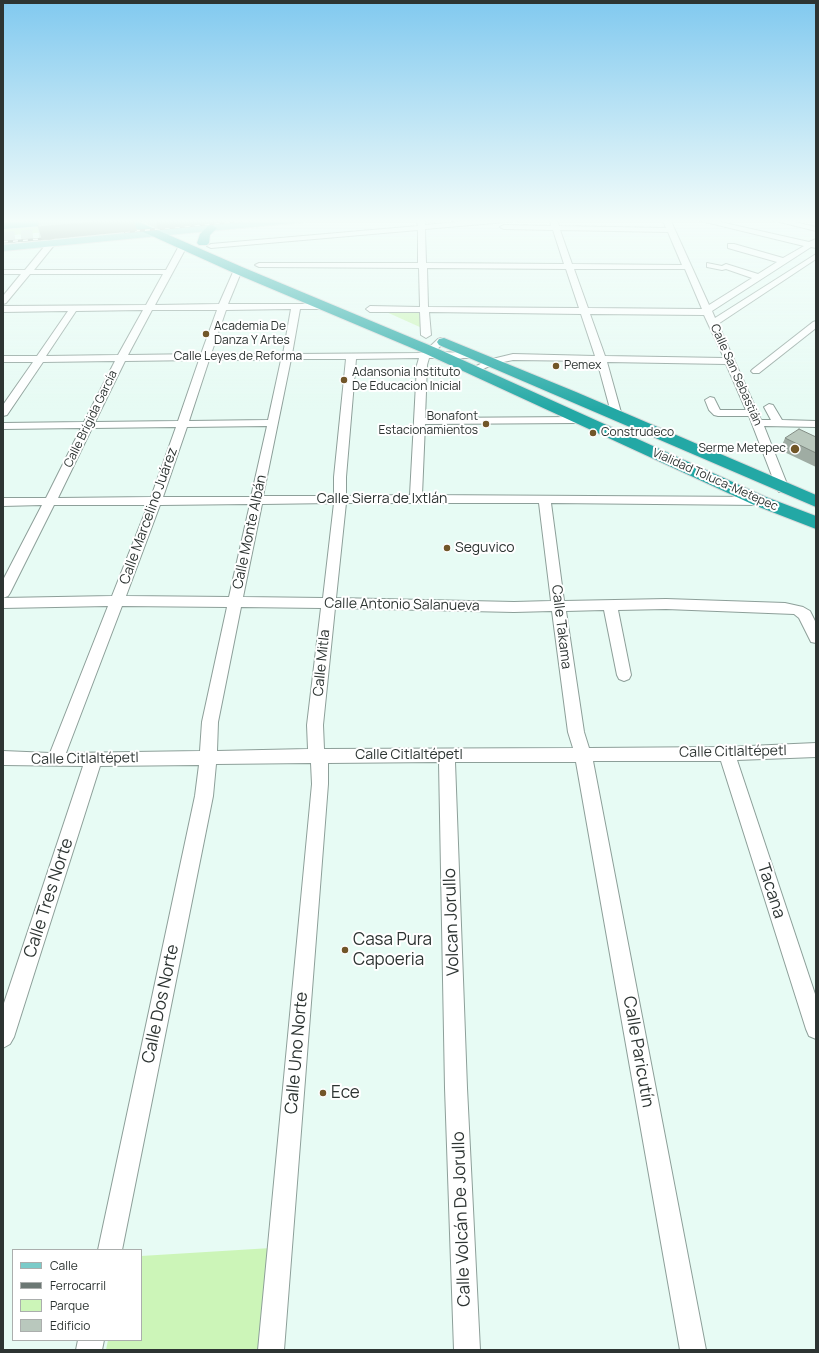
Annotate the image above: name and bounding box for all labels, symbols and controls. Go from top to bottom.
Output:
place label: Academia De Danza Y Artes [214,320,290,348]
street label: Calle San Sebastián [707,322,765,428]
marker: Academia De Danza Y Artes [201,329,211,339]
street label: Calle Leyes de Reforma [174,350,302,364]
place label: Pemex [564,359,601,373]
marker: Pemex [551,361,561,371]
place label: Adansonia Instituto De Educacion Inicial [352,366,461,394]
street label: Calle Brígida García [61,368,121,470]
marker: Adansonia Instituto De Educacion Inicial [339,375,349,385]
place label: Bonafont Estacionamientos [378,410,478,438]
marker: Bonafont Estacionamientos [481,419,491,429]
place label: Construdeco [601,426,674,440]
marker: Construdeco [588,428,598,438]
place label: Serme Metepec [698,442,786,456]
marker: Serme Metepec [789,443,801,455]
street label: Calle Marcelino Juárez [116,445,182,587]
street label: Vialidad Toluca-Metepec [650,446,780,514]
street label: Calle Monte Albán [230,473,270,591]
street label: Calle Sierra de Ixtlán [317,491,447,507]
place label: Seguvico [455,540,515,556]
marker: Seguvico [442,543,452,553]
street label: Calle Takama [547,584,575,670]
street label: Calle Antonio Salanueva [324,595,480,615]
street label: Calle Mitla [310,629,334,697]
street label: Calle Citlaltépetl [679,743,787,761]
street label: Calle Citlaltépetl [355,747,463,763]
street label: Calle Citlaltépetl [31,750,139,768]
street label: Calle Tres Norte [20,836,78,960]
street label: Tacana [753,861,789,921]
street label: Volcan Jorullo [440,868,464,976]
place label: Casa Pura Capoeria [353,930,432,970]
street label: Calle Dos Norte [138,943,184,1065]
marker: Casa Pura Capoeria [340,945,350,955]
street label: Calle Uno Norte [281,991,313,1115]
street label: Calle Paricutín [618,995,658,1109]
place label: Ece [331,1083,360,1103]
marker: Ece [318,1088,328,1098]
street label: Calle Volcán De Jorullo [449,1131,475,1307]
legend [12,1249,142,1341]
text: Calle [50,1257,78,1274]
text: Ferrocarril [50,1277,106,1294]
text: Parque [50,1297,89,1314]
text: Edificio [50,1317,90,1334]

